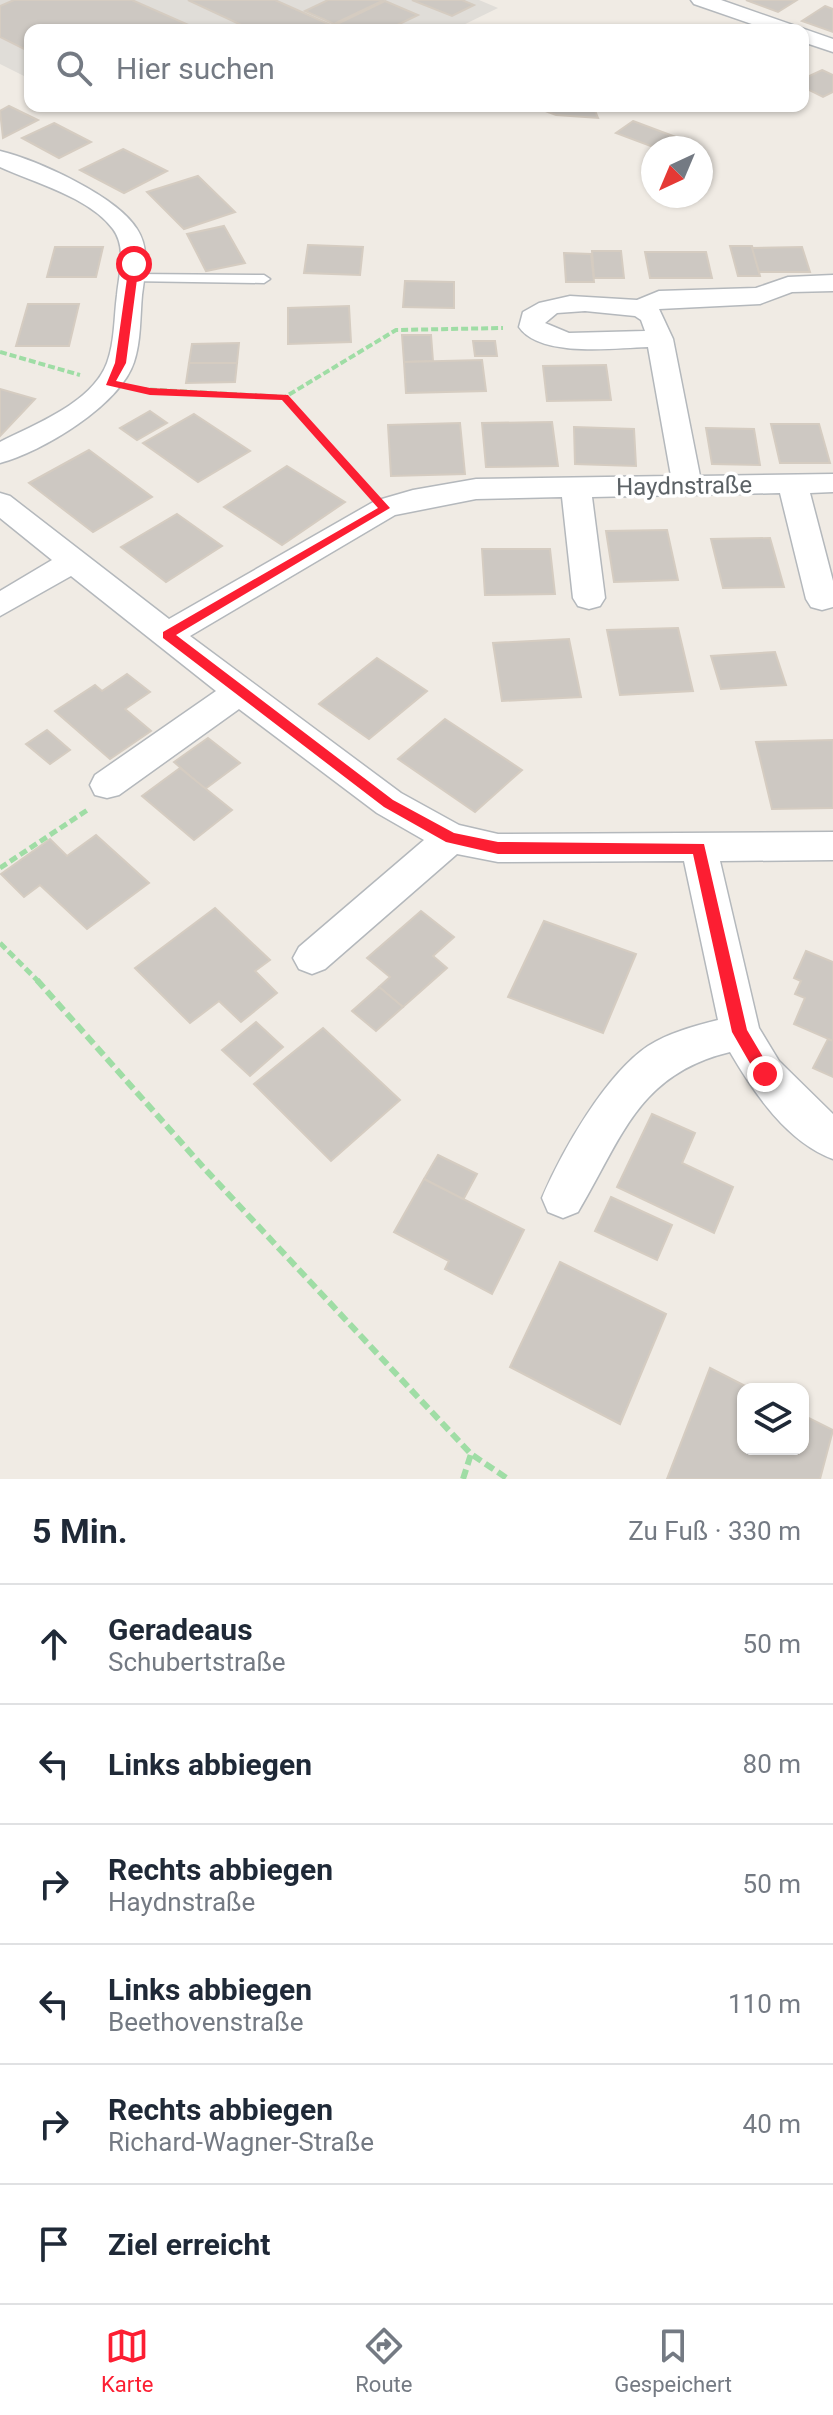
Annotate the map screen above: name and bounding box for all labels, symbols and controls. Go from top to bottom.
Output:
search box [24,24,809,112]
icon: search [52,46,96,90]
text: Hier suchen [116,51,275,86]
north arrow [641,136,713,208]
route start [116,246,152,282]
street label: Haydnstraße [616,471,752,501]
route end [747,1056,783,1092]
map controls [737,1383,809,1455]
button: layers [737,1383,809,1455]
text: 5 Min. [32,1511,128,1551]
text: Zu Fuß · 330 m [628,1516,801,1546]
text: Geradeaus [108,1612,253,1647]
icon: ahead [32,1622,76,1666]
text: 50 m [743,1629,801,1659]
text: Schubertstraße [108,1647,286,1677]
icon: left [32,1742,76,1786]
text: Links abbiegen [108,1747,312,1782]
text: 80 m [743,1749,801,1779]
text: Rechts abbiegen [108,1852,333,1887]
icon: right [32,1862,76,1906]
text: 50 m [743,1869,801,1899]
text: Haydnstraße [108,1887,255,1917]
text: Links abbiegen [108,1972,312,2007]
icon: left [32,1982,76,2026]
text: 110 m [728,1989,801,2019]
text: Beethovenstraße [108,2007,303,2037]
text: Rechts abbiegen [108,2092,333,2127]
icon: right [32,2102,76,2146]
text: 40 m [743,2109,801,2139]
text: Richard-Wagner-Straße [108,2127,374,2157]
icon: arrive [32,2222,76,2266]
text: Ziel erreicht [108,2227,270,2262]
tab: Karte [101,2324,154,2397]
tab: Route [355,2324,412,2397]
tab: Gespeichert [614,2324,732,2397]

